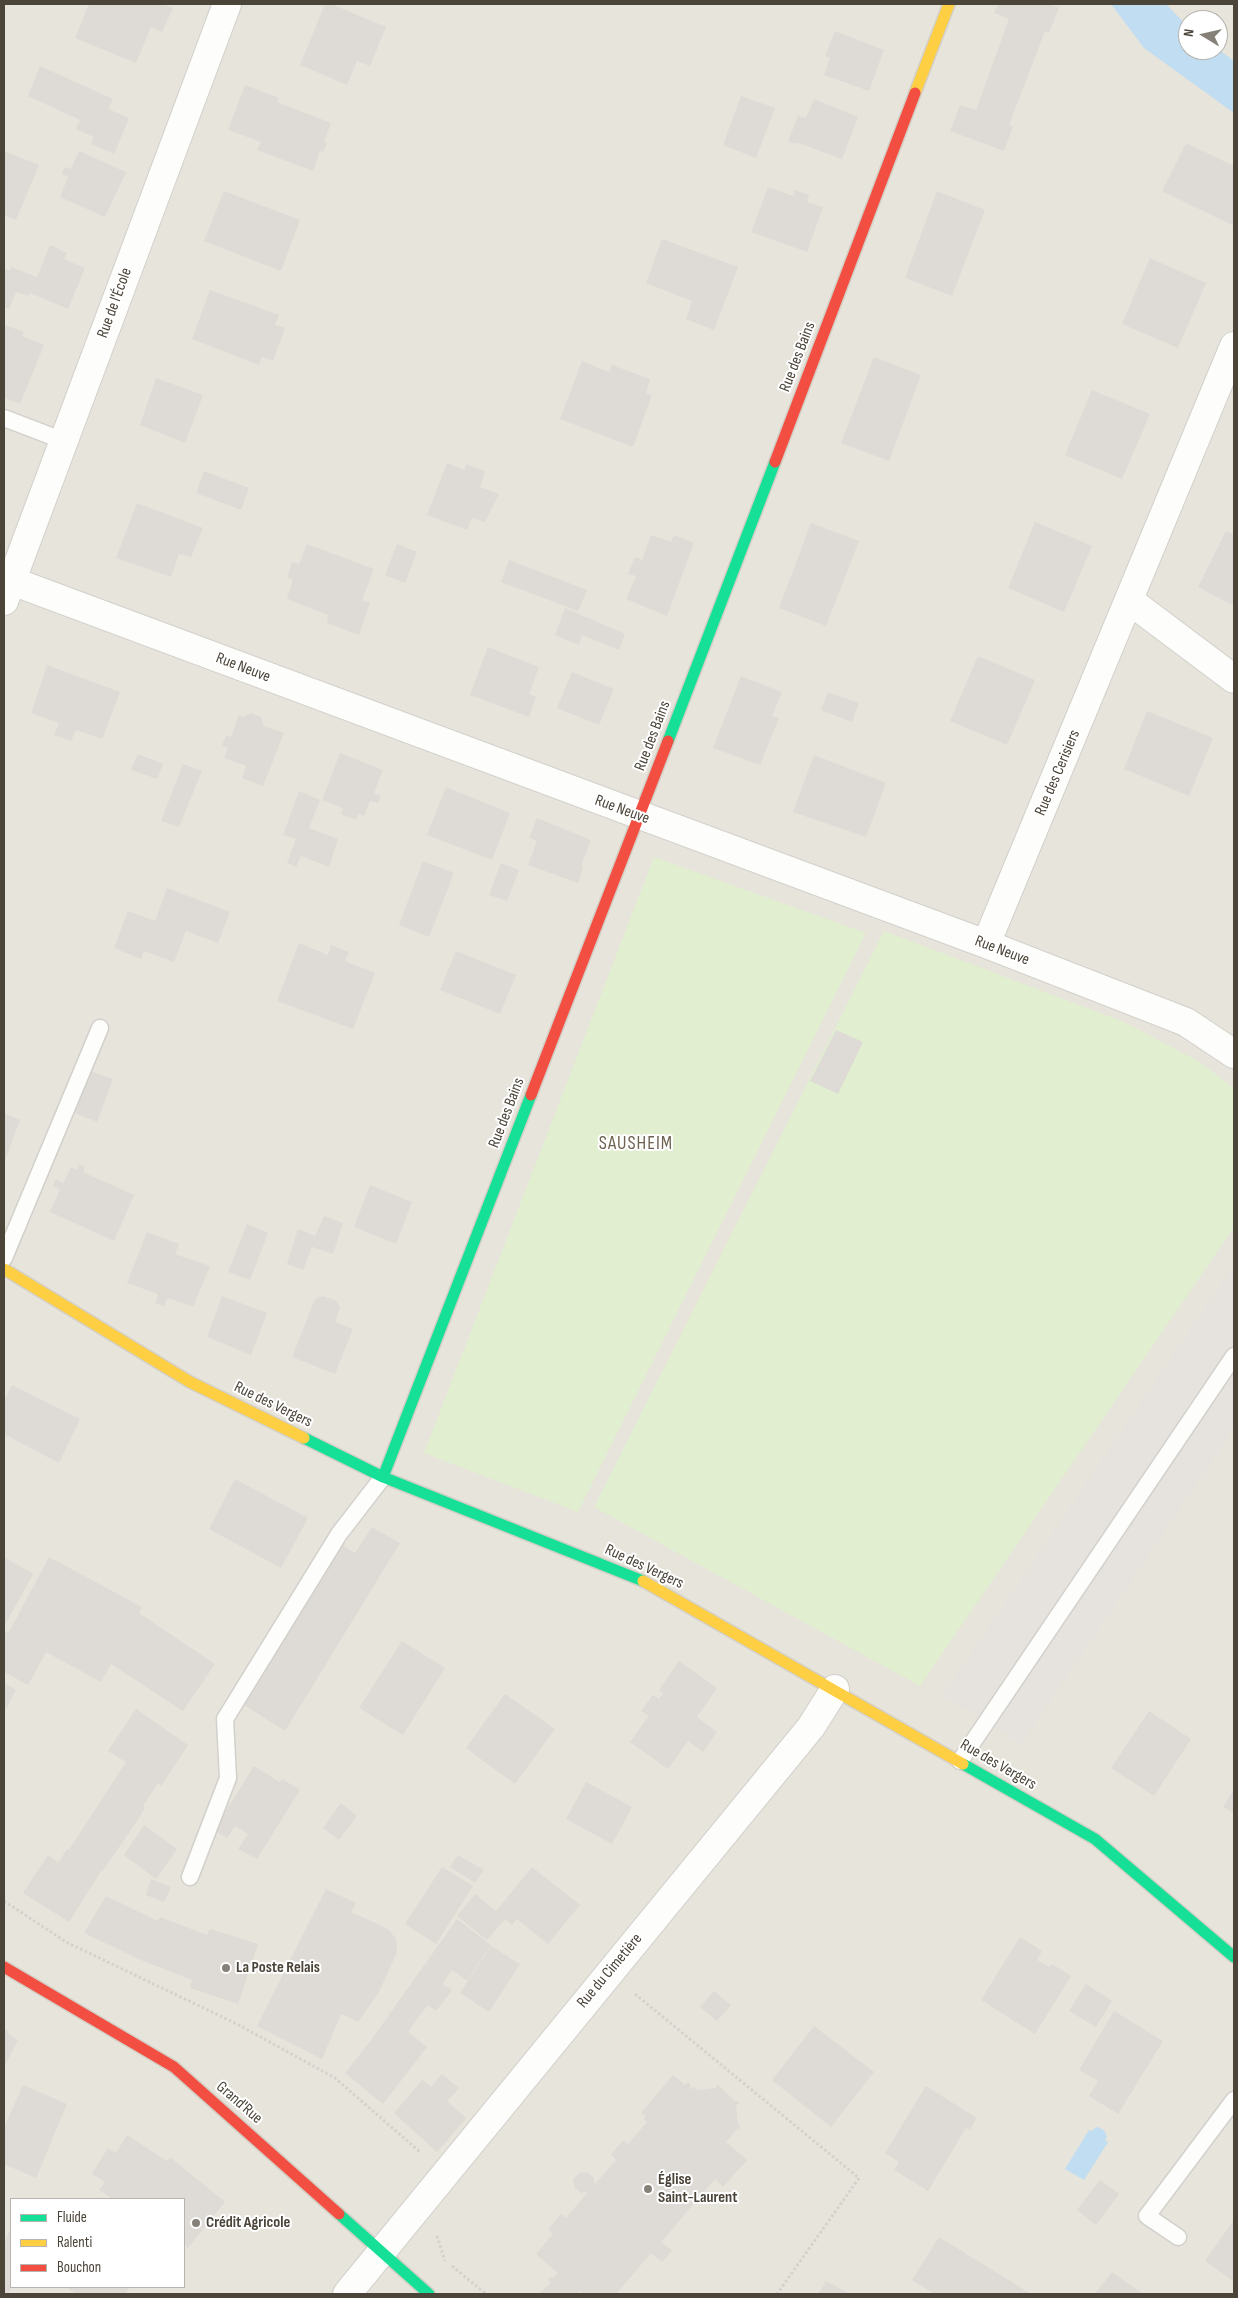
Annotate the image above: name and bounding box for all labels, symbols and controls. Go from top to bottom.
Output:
north arrow [1178,10,1228,60]
text: N [1180,28,1198,38]
street label: Rue de l'École [93,265,137,341]
street label: Rue des Bains [776,319,820,395]
street label: Rue Neuve [213,649,273,687]
street label: Rue des Bains [631,698,675,774]
street label: Rue des Cerisiers [1031,727,1085,819]
street label: Rue Neuve [592,791,652,829]
street label: Rue Neuve [972,932,1032,970]
street label: Rue des Bains [485,1075,529,1151]
district label: SAUSHEIM [598,1133,674,1155]
street label: Rue des Vergers [231,1378,315,1432]
street label: Rue des Vergers [602,1540,686,1594]
street label: Rue des Vergers [957,1736,1039,1794]
street label: Rue du Cimetière [573,1930,647,2012]
place label: La Poste Relais [236,1958,320,1978]
marker: La Poste Relais [220,1962,232,1974]
street label: Grand'Rue [212,2078,266,2128]
place label: Église Saint-Laurent [658,2170,738,2208]
marker: Église Saint-Laurent [642,2183,654,2195]
legend [10,2198,185,2288]
text: Fluide [57,2208,87,2227]
place label: Crédit Agricole [206,2213,290,2233]
marker: Crédit Agricole [190,2217,202,2229]
text: Ralenti [57,2233,92,2252]
text: Bouchon [57,2258,101,2277]

